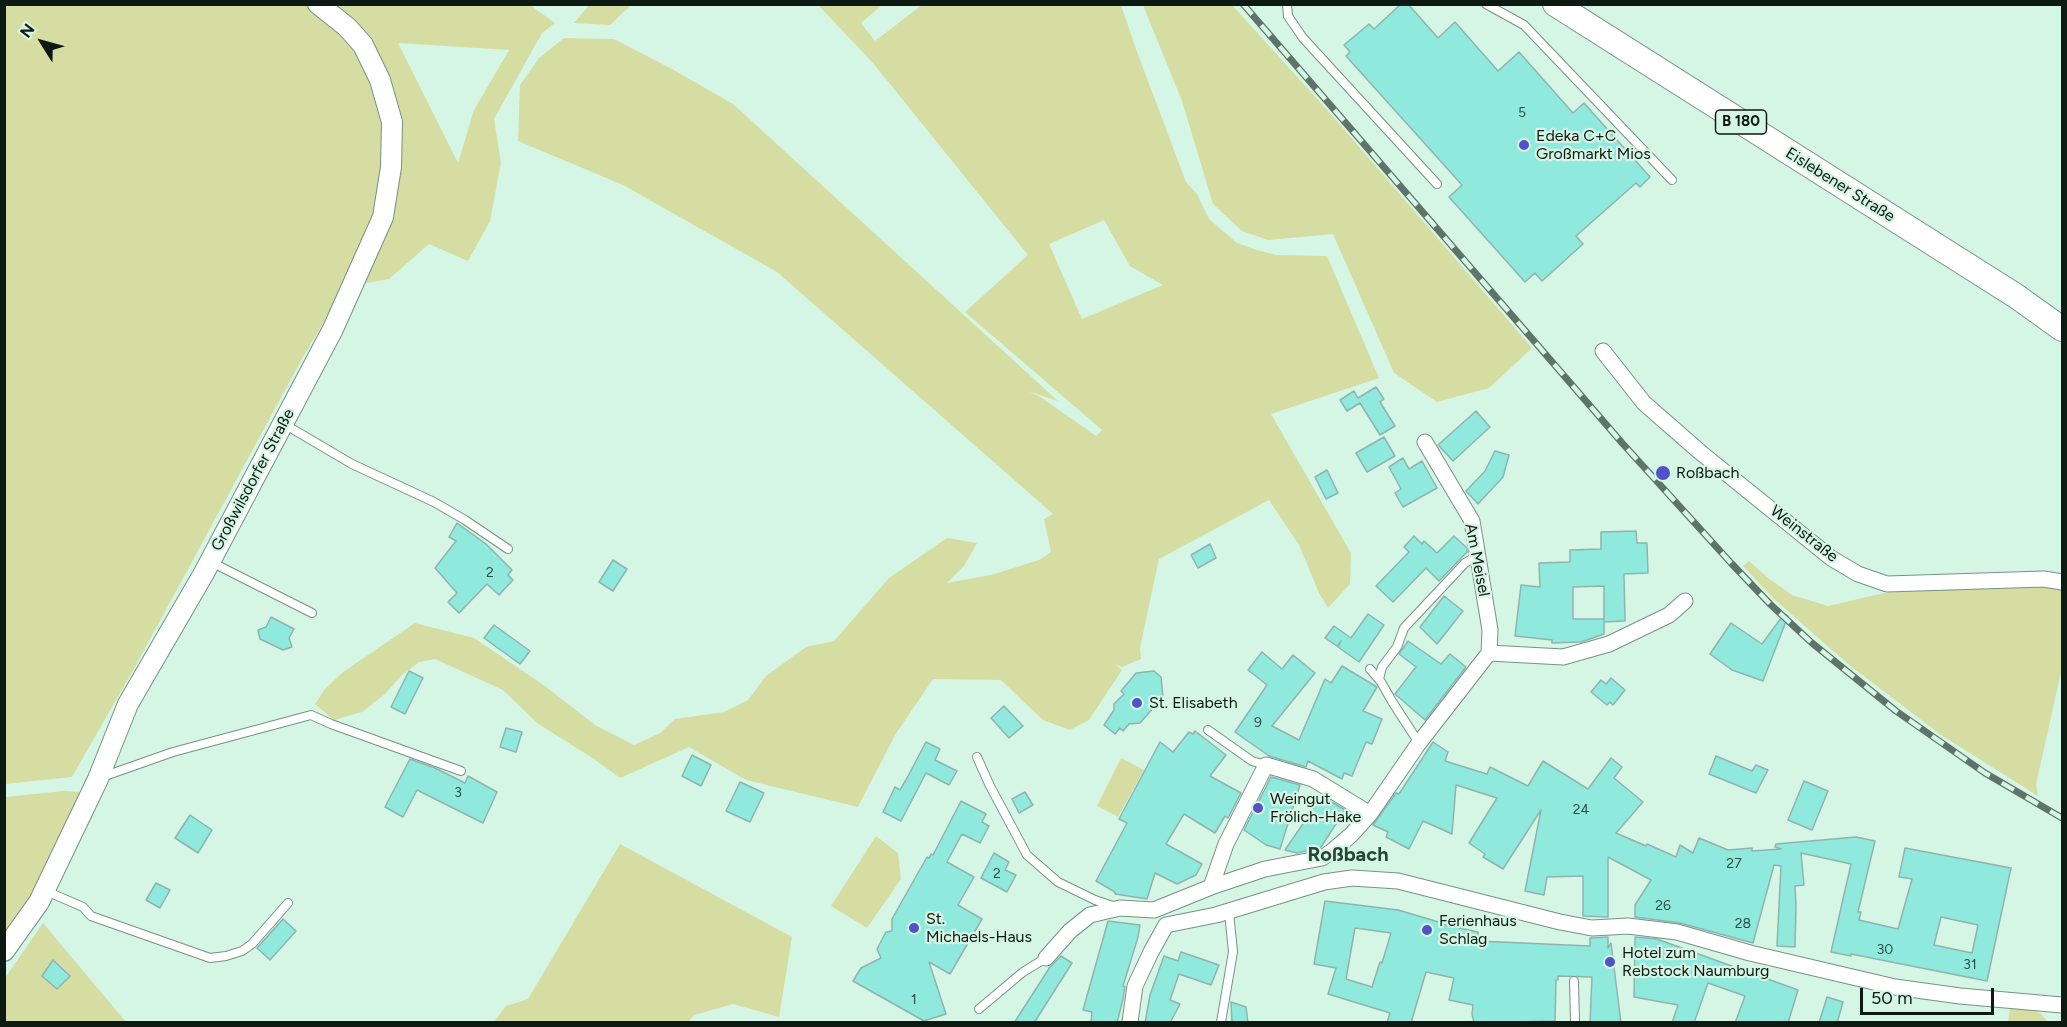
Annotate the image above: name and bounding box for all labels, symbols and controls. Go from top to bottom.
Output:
north arrow [12,12,72,72]
text: N [16,20,39,42]
house number: 5 [1518,105,1526,121]
road number: B 180 [1716,110,1766,134]
place label: Edeka C+C Großmarkt Mios [1536,126,1651,164]
marker: Edeka C+C Großmarkt Mios [1517,138,1531,152]
street label: Eislebener Straße [1782,144,1898,226]
street label: Großwilsdorfer Straße [207,406,299,554]
place label: Roßbach [1676,463,1739,483]
marker: Roßbach [1654,464,1672,482]
street label: Weinstraße [1766,502,1842,566]
street label: Am Meisel [1461,522,1493,598]
house number: 2 [486,565,494,581]
place label: St. Elisabeth [1149,693,1238,713]
marker: St. Elisabeth [1130,696,1144,710]
house number: 9 [1254,715,1262,731]
house number: 3 [454,785,462,801]
place label: Weingut Frölich-Hake [1270,789,1361,827]
marker: Weingut Frölich-Hake [1251,801,1265,815]
house number: 24 [1573,802,1589,818]
district label: Roßbach [1307,843,1389,867]
house number: 27 [1726,856,1742,872]
house number: 2 [993,866,1001,882]
house number: 26 [1655,898,1671,914]
place label: St. Michaels-Haus [926,909,1032,947]
place label: Ferienhaus Schlag [1439,911,1517,949]
house number: 28 [1735,916,1751,932]
marker: St. Michaels-Haus [907,921,921,935]
marker: Ferienhaus Schlag [1420,923,1434,937]
house number: 30 [1877,942,1893,958]
place label: Hotel zum Rebstock Naumburg [1622,943,1769,981]
marker: Hotel zum Rebstock Naumburg [1603,955,1617,969]
house number: 31 [1963,957,1977,973]
scale bar [1863,976,1996,1014]
text: 50 m [1871,987,1913,1009]
house number: 1 [911,992,917,1008]

